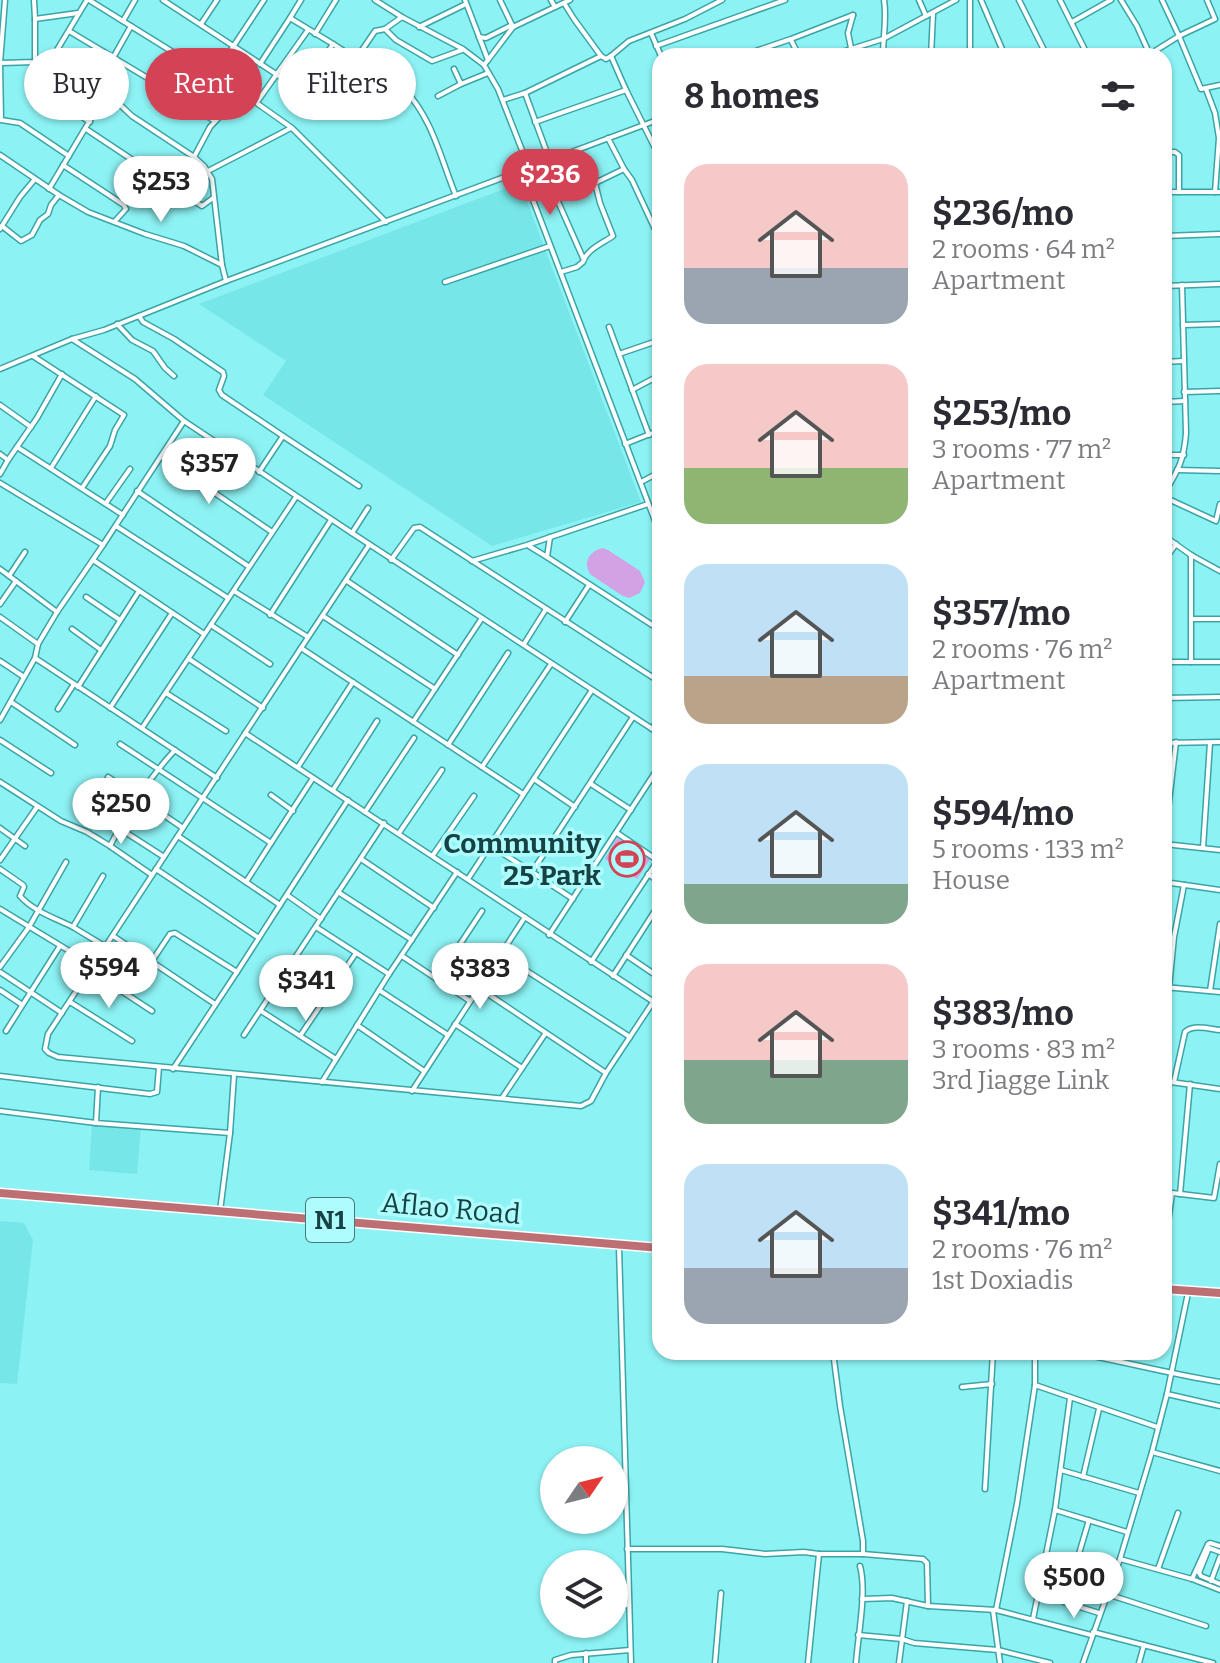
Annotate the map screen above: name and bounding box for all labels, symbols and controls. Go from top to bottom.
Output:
chip: Buy [24,48,129,120]
chip: Rent [145,48,262,120]
chip: Filters [278,48,416,120]
icon: filters [1096,74,1140,118]
text: 8 homes [684,76,820,117]
pin: $236 [503,149,597,217]
pin: $253 [114,156,208,224]
text: $236 [520,159,580,190]
text: $253 [132,166,190,197]
text: $236/mo [932,193,1074,234]
icon: home [748,196,844,292]
text: 2 rooms · 64 m² [932,234,1115,265]
text: Apartment [932,265,1065,296]
text: $253/mo [932,393,1071,434]
icon: home [748,396,844,492]
text: 3 rooms · 77 m² [932,434,1111,465]
pin: $357 [162,438,256,506]
text: $357 [180,448,238,479]
text: Apartment [932,465,1065,496]
text: $357/mo [932,593,1071,634]
icon: home [748,596,844,692]
text: 2 rooms · 76 m² [932,634,1112,665]
text: Apartment [932,665,1065,696]
pin: $250 [74,778,168,846]
text: $250 [90,788,152,819]
text: $594/mo [932,793,1074,834]
icon: home [748,796,844,892]
place label: Community 25 Park [443,827,601,892]
text: 5 rooms · 133 m² [932,834,1124,865]
sports icon: Community 25 Park [608,840,646,878]
text: House [932,865,1010,896]
pin: $594 [62,942,156,1010]
pin: $383 [433,943,527,1011]
text: $594 [79,952,139,983]
text: $383 [450,953,510,984]
pin: $341 [259,955,353,1023]
text: $341 [277,965,335,996]
text: $383/mo [932,993,1074,1034]
icon: home [748,996,844,1092]
text: 3 rooms · 83 m² [932,1034,1115,1065]
text: 3rd Jiagge Link [932,1065,1109,1096]
street label: Aflao Road [380,1186,522,1231]
text: $341/mo [932,1193,1070,1234]
icon: home [748,1196,844,1292]
road number: N1 [306,1198,354,1242]
text: 2 rooms · 76 m² [932,1234,1112,1265]
text: 1st Doxiadis [932,1265,1073,1296]
north arrow [540,1446,628,1534]
map controls [540,1446,628,1638]
button: layers [540,1550,628,1638]
pin: $500 [1027,1552,1121,1620]
text: $500 [1042,1562,1106,1593]

